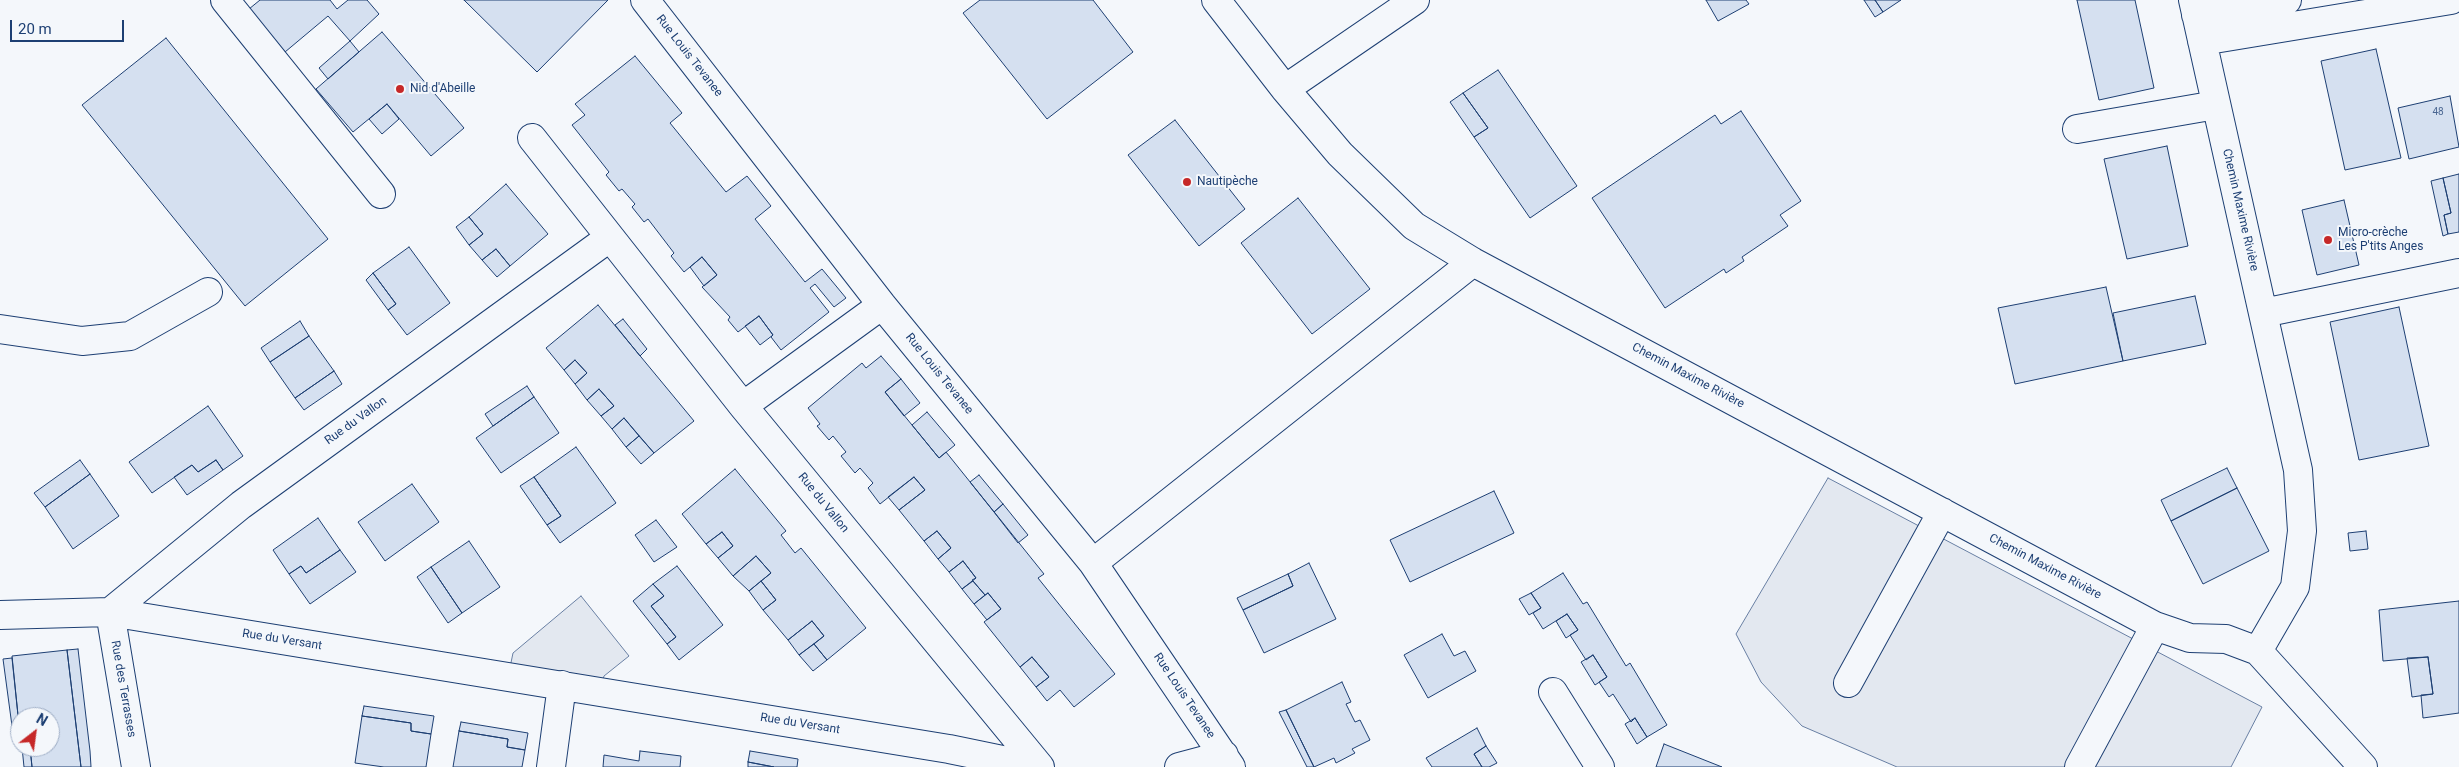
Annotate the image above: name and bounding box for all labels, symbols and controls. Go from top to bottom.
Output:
scale bar [12,10,126,42]
street label: Rue Louis Tevanee [653,12,725,100]
text: 20 m [18,20,52,38]
place label: Nid d'Abeille [410,82,475,96]
marker: Nid d'Abeille [394,83,406,95]
house number: 48 [2432,106,2444,118]
street label: Chemin Maxime Rivière [2219,147,2261,273]
place label: Nautipèche [1197,175,1258,189]
marker: Nautipèche [1181,176,1193,188]
place label: Micro-crèche Les P'tits Anges [2338,226,2423,254]
marker: Micro-crèche Les P'tits Anges [2322,234,2334,246]
street label: Rue Louis Tevanee [902,331,976,417]
street label: Chemin Maxime Rivière [1629,340,1747,412]
street label: Rue du Vallon [322,394,390,448]
street label: Rue du Vallon [794,470,852,536]
street label: Chemin Maxime Rivière [1986,531,2104,603]
street label: Rue du Versant [241,627,323,653]
street label: Rue des Terrasses [107,640,139,738]
street label: Rue Louis Tevanee [1150,651,1218,741]
north arrow [10,707,60,757]
text: N [34,710,50,729]
street label: Rue du Versant [759,711,841,737]

